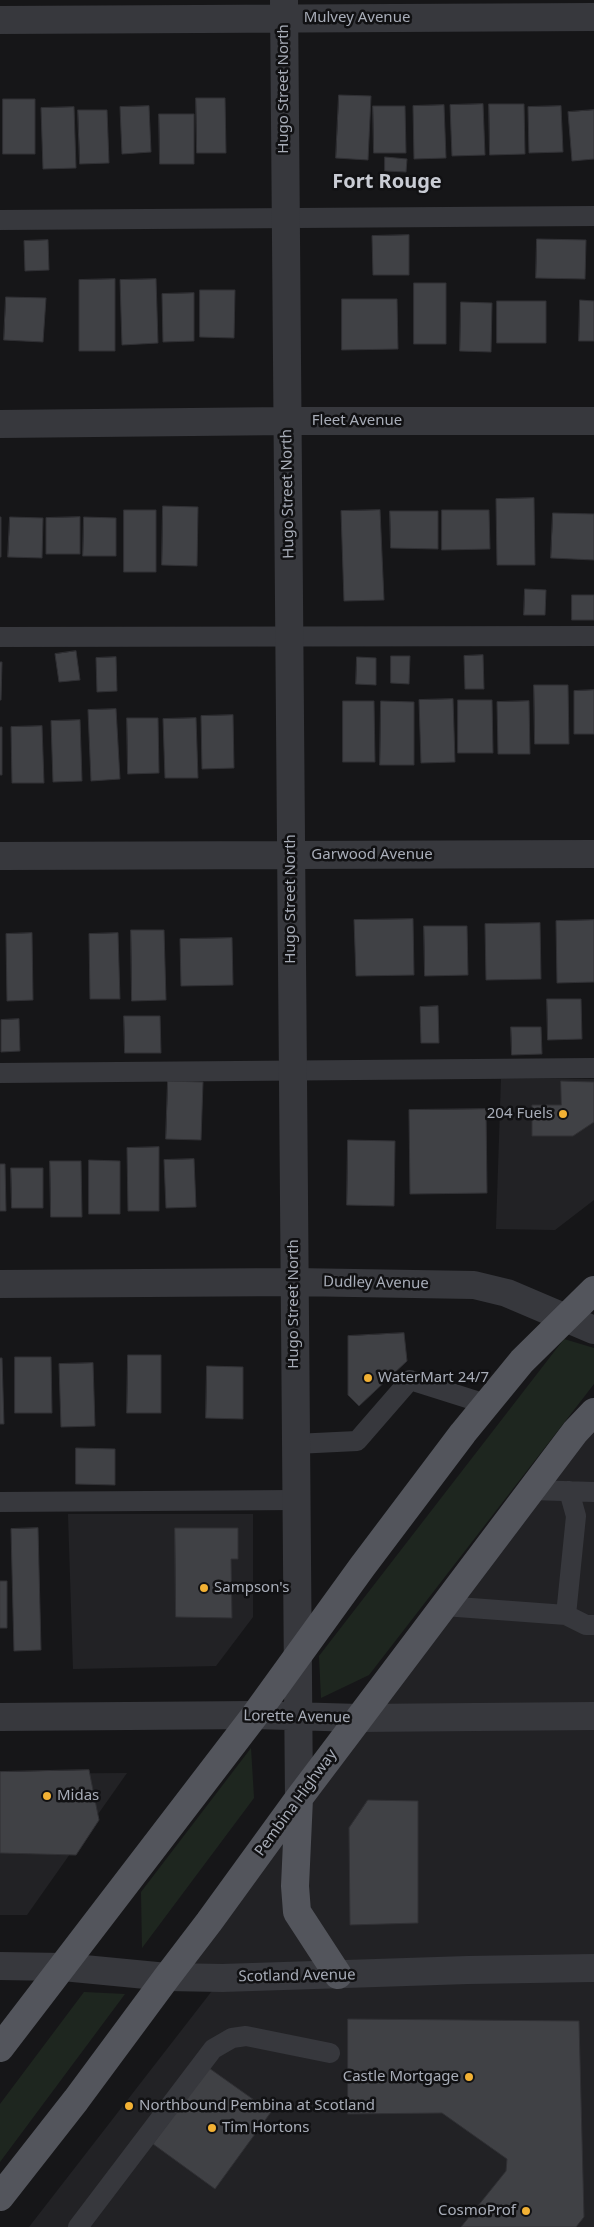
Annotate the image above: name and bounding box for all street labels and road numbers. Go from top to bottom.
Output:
street label: Mulvey Avenue [304,9,410,27]
street label: Hugo Street North [275,24,293,154]
street label: Fleet Avenue [312,412,402,430]
street label: Hugo Street North [278,429,298,559]
street label: Hugo Street North [282,834,300,964]
street label: Garwood Avenue [311,846,433,864]
street label: Hugo Street North [285,1239,303,1369]
street label: Dudley Avenue [323,1273,429,1293]
street label: Lorette Avenue [243,1707,351,1727]
street label: Pembina Highway [251,1746,341,1860]
street label: Scotland Avenue [238,1966,356,1986]

